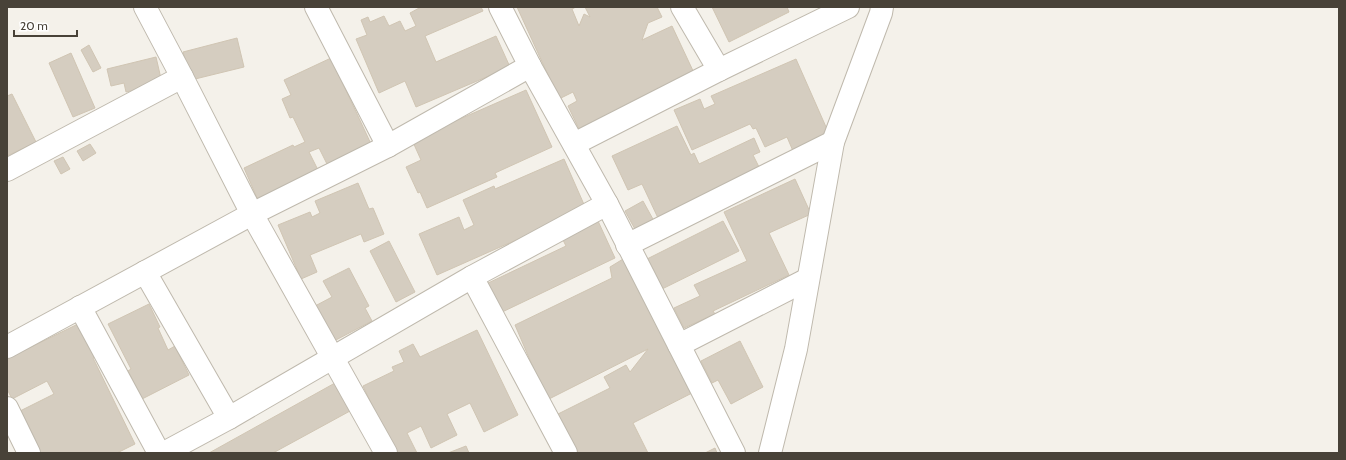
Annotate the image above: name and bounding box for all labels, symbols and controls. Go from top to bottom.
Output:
scale bar [14,12,77,38]
text: 20 m [20,18,48,33]

